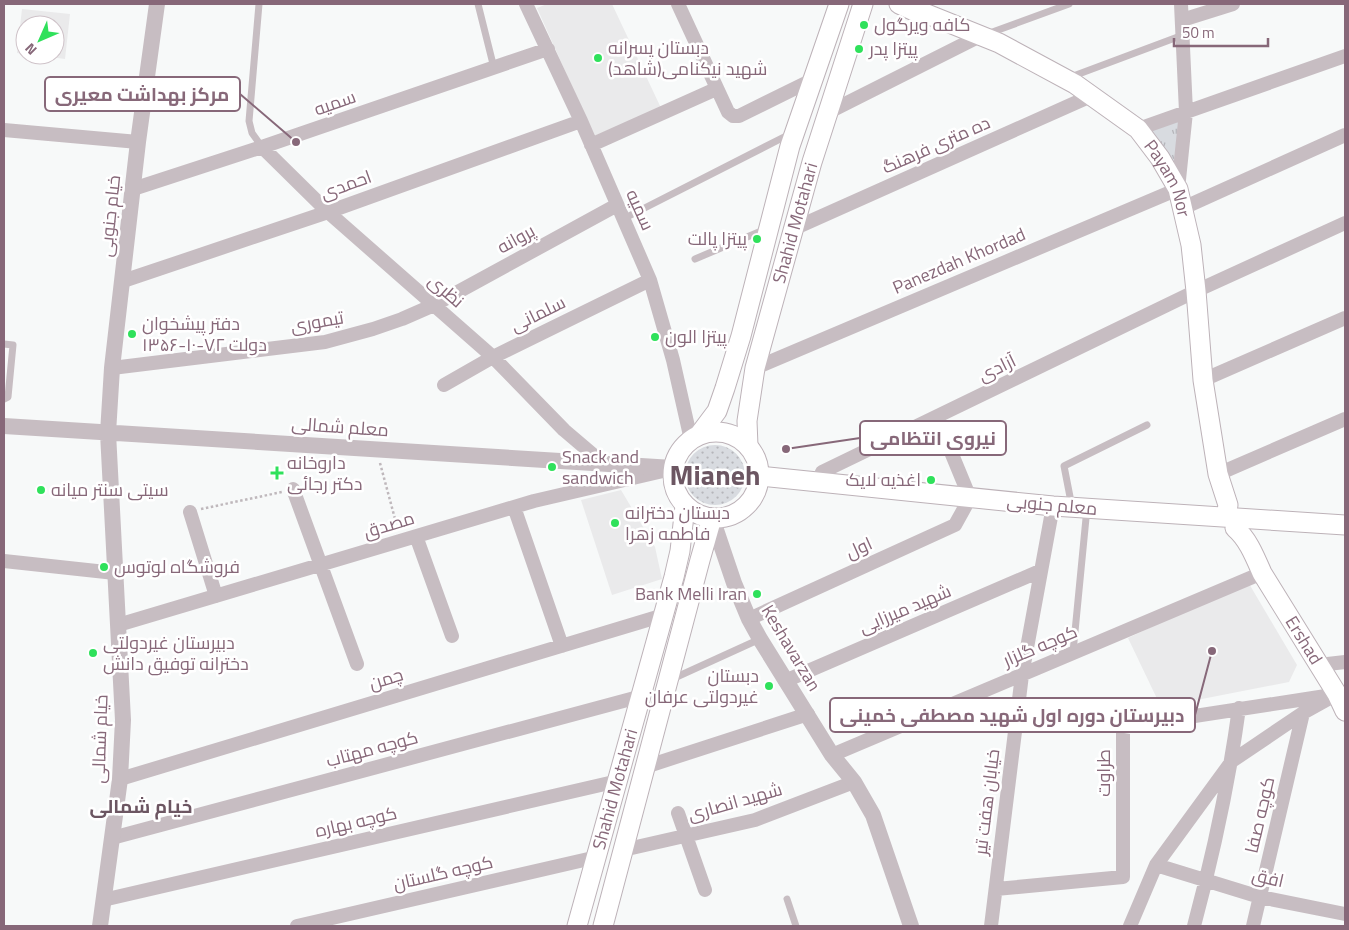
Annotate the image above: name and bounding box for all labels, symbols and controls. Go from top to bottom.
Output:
place label: کافه ویرگول [874,11,970,38]
north arrow [15,15,65,65]
scale bar [1174,15,1268,47]
marker: کافه ویرگول [858,19,870,31]
text: 50 m [1182,21,1215,44]
place label: دبستان پسرانه شهید نیکنامی(شاهد) [608,34,767,82]
place label: پیتزا پدر [868,35,918,62]
text: N [20,39,41,60]
marker: پیتزا پدر [853,43,865,55]
marker: دبستان پسرانه شهید نیکنامی(شاهد) [592,52,604,64]
callout: مرکز بهداشت معیری [45,77,240,111]
text: مرکز بهداشت معیری [55,79,229,108]
street label: سميه [310,83,359,122]
street label: ده متری فرهنگ [877,109,994,180]
street label: Payam Nor [1138,134,1198,219]
street label: Shahid Motahari [765,159,824,286]
street label: احمدی [316,163,375,206]
street label: خیام جنوبی [92,174,127,258]
street label: سمیه [619,185,661,235]
street label: پروانه [492,217,540,260]
street label: Panezdah Khordad [888,220,1029,301]
place label: پیتزا پالت [688,225,747,252]
marker: پیتزا پالت [751,233,763,245]
street label: نظری [422,267,470,314]
street label: سلمانی [506,289,570,339]
street label: تیموری [288,304,346,339]
place label: دفتر پیشخوان دولت ۷۲-۱۰-۱۳۵۶ [142,310,267,358]
place label: پیتزا الون [665,323,727,350]
marker: دفتر پیشخوان دولت ۷۲-۱۰-۱۳۵۶ [126,328,138,340]
marker: پیتزا الون [649,331,661,343]
street label: آزادی [973,347,1020,388]
street label: معلم شمالی [290,410,390,443]
callout: نیروی انتظامی [860,421,1006,455]
text: نیروی انتظامی [870,423,996,452]
place label: Snack and sandwich [562,443,639,491]
place label: داروخانه دکتر رجائی [287,449,362,497]
district label: Mianeh [670,453,760,496]
marker: Snack and sandwich [546,461,558,473]
place label: اغذیه لایک [846,466,921,493]
marker: داروخانه دکتر رجائی [271,467,283,479]
marker: اغذیه لایک [925,474,937,486]
place label: سیتی سنتر میانه [51,476,169,503]
marker: سیتی سنتر میانه [35,484,47,496]
street label: معلم جنوبی [1006,487,1098,522]
place label: دبستان دخترانه فاطمه زهرا [625,499,730,547]
street label: مصدق [360,504,418,545]
marker: دبستان دخترانه فاطمه زهرا [609,517,621,529]
street label: اول [841,530,876,565]
place label: فروشگاه لوتوس [114,553,240,580]
marker: فروشگاه لوتوس [98,561,110,573]
street label: شهید میرزایی [854,577,955,640]
place label: Bank Melli Iran [635,580,747,607]
marker: Bank Melli Iran [751,588,763,600]
street label: Keshavarzan [755,599,828,696]
street label: Ershad [1279,610,1329,670]
street label: کوچه گلزار [997,618,1081,674]
place label: دبیرستان غیردولتی دخترانه توفیق دانش [103,629,249,677]
marker: دبیرستان غیردولتی دخترانه توفیق دانش [87,647,99,659]
street label: چمن [365,661,406,697]
place label: دبستان غیردولتی عرفان [645,662,759,710]
marker: دبستان غیردولتی عرفان [763,680,775,692]
street label: خیام شمالی [84,694,115,784]
callout: دبیرستان دوره اول شهید مصطفی خمینی [830,698,1195,732]
text: دبیرستان دوره اول شهید مصطفی خمینی [840,700,1184,729]
street label: کوچه مهتاب [323,723,421,774]
street label: Shahid Motahari [585,726,644,853]
street label: خیابان هفت تیر [966,747,1006,858]
street label: طراوت [1090,749,1117,797]
street label: کوچه صفا [1238,774,1281,856]
street label: شهید انصاری [685,775,785,828]
district label: خیام شمالی [90,791,192,820]
street label: کوچه بهاره [312,799,399,844]
street label: کوچه گلستان [390,848,496,897]
street label: افق [1250,861,1287,894]

